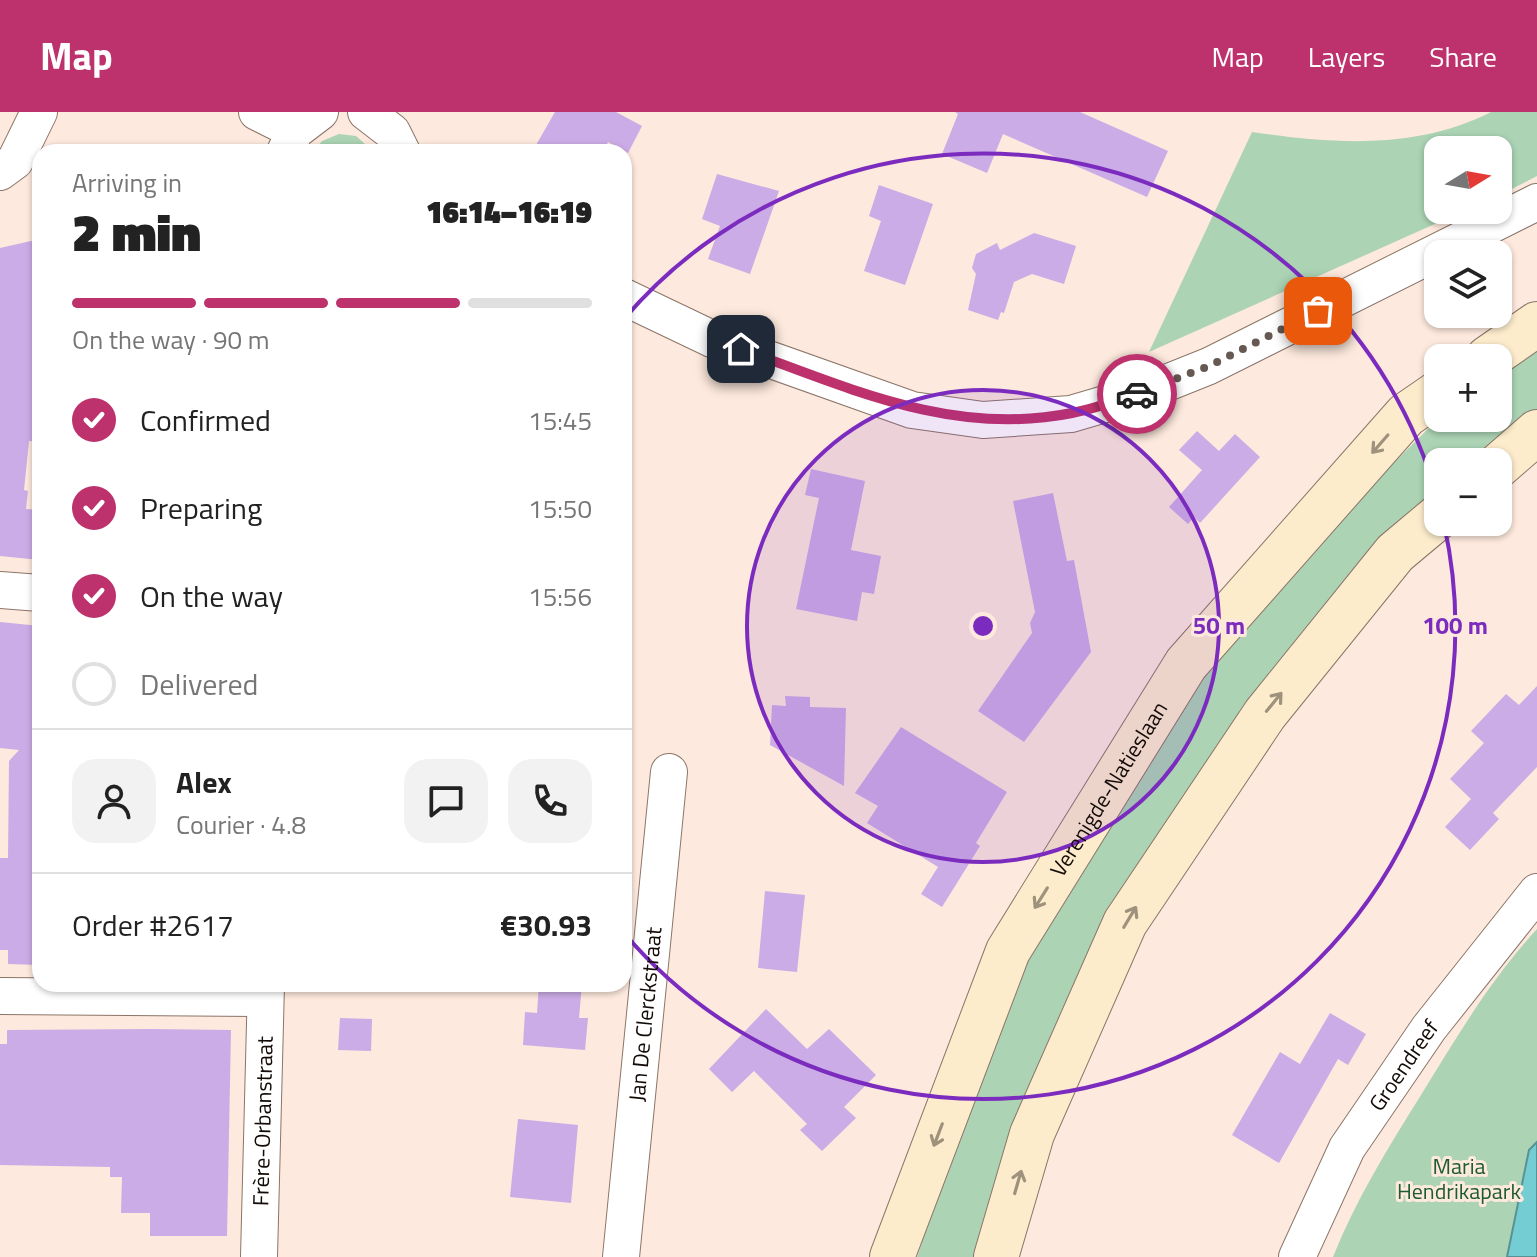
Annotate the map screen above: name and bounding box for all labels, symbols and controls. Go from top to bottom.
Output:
text: Map [40,27,113,85]
text: Map [1211,35,1264,78]
text: Layers [1308,35,1385,78]
text: Share [1429,35,1497,78]
north arrow [1424,136,1512,224]
map controls [1424,136,1512,536]
text: Arriving in [72,163,182,202]
text: 16:14–16:19 [426,189,592,235]
text: 2 min [72,192,201,271]
button: layers [1424,240,1512,328]
pin [1284,277,1352,345]
icon: bag [1296,289,1340,333]
pin [707,315,775,383]
text: On the way · 90 m [72,320,270,359]
icon: home [719,327,763,371]
button: + [1424,344,1512,432]
courier [1097,354,1177,434]
icon: car [1115,372,1159,416]
text: Confirmed [140,397,271,443]
icon: check [72,398,116,442]
text: 15:45 [528,401,592,440]
one-way arrow [1371,434,1389,454]
button: − [1424,448,1512,536]
text: Preparing [140,485,262,531]
icon: check [72,486,116,530]
text: 15:50 [528,489,592,528]
text: On the way [140,573,283,619]
icon: check [72,574,116,618]
text: 15:56 [528,577,592,616]
text: 50 m [1193,607,1245,643]
text: 100 m [1422,607,1488,643]
centre of rings [969,612,997,640]
text: Delivered [140,661,258,707]
one-way arrow [1265,691,1283,712]
street label: Verenigde-Natieslaan [1041,695,1176,883]
button: person [72,759,156,843]
text: Alex [176,759,232,805]
button: chat [404,759,488,843]
button: phone [508,759,592,843]
text: Courier · 4.8 [176,805,306,844]
one-way arrow [1033,886,1049,909]
text: Order #2617 [72,902,234,948]
text: €30.93 [500,902,592,948]
one-way arrow [1122,907,1138,929]
street label: Jan De Clerckstraat [619,925,671,1103]
street label: Groendreef [1360,1012,1447,1118]
street label: Frère-Orbanstraat [243,1035,282,1206]
one-way arrow [930,1122,944,1147]
park label: Maria Hendrikapark [1397,1149,1521,1208]
one-way arrow [1011,1170,1026,1196]

